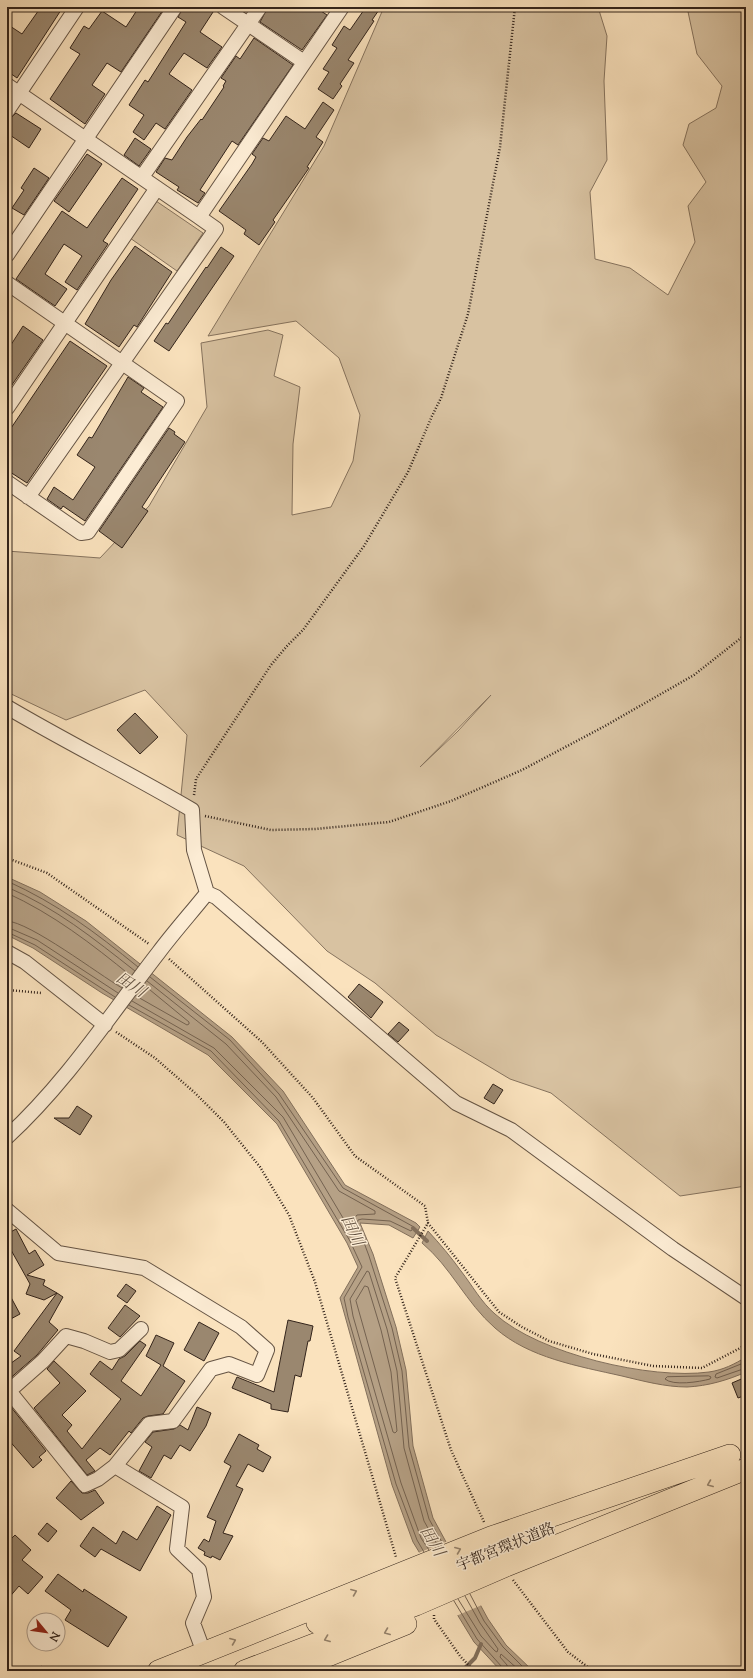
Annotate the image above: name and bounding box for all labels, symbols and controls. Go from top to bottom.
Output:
water label: 田川 [110,968,151,1005]
water label: 田川 [334,1212,369,1252]
one-way arrow [706,1479,714,1487]
street label: 宇都宮環状道路 [453,1519,559,1577]
water label: 田川 [413,1522,450,1563]
one-way arrow [455,1547,462,1555]
one-way arrow [350,1589,357,1597]
north arrow [26,1612,66,1652]
one-way arrow [384,1627,391,1635]
text: N [45,1628,63,1644]
one-way arrow [324,1635,331,1643]
one-way arrow [230,1638,237,1646]

